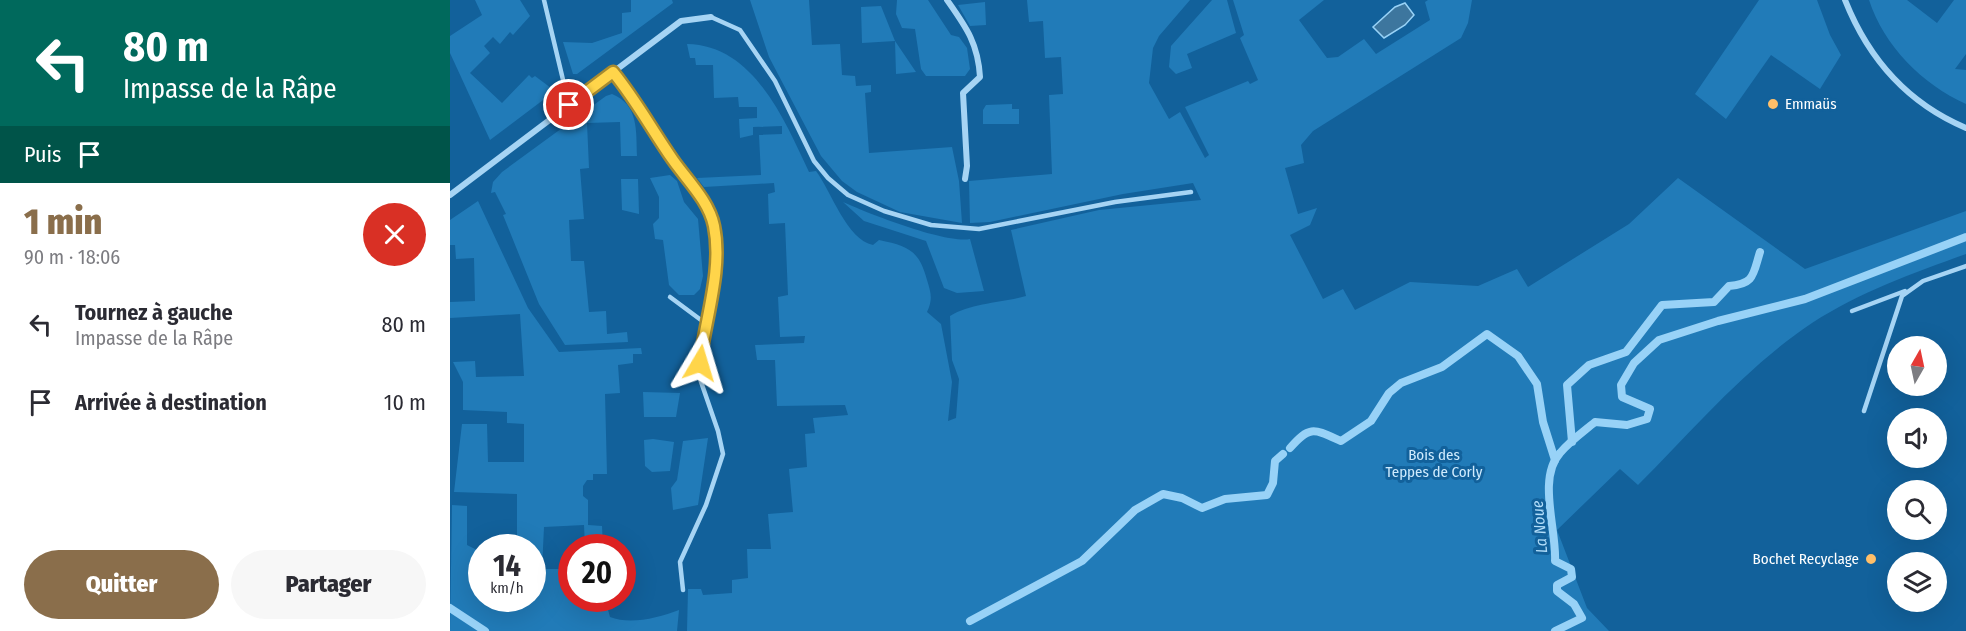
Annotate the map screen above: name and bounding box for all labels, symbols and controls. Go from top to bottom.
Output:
text: 80 m [123,22,209,72]
icon: left [24,24,102,102]
text: Impasse de la Râpe [123,73,337,105]
pin [543,79,594,130]
icon: arrive [552,88,585,121]
place label: Emmaüs [1785,95,1837,113]
marker: Emmaüs [1766,97,1780,111]
icon: arrive [73,138,106,171]
text: Puis [24,141,61,168]
text: 1 min [24,200,102,244]
button: close [363,203,426,266]
text: 90 m · 18:06 [24,245,120,269]
text: Tournez à gauche [75,299,233,326]
icon: left [24,308,57,341]
text: 80 m [381,311,426,338]
text: Impasse de la Râpe [75,326,233,350]
position arrow [668,331,732,395]
north arrow [1887,336,1947,396]
map controls [1887,336,1947,612]
icon: arrive [24,386,57,419]
text: Arrivée à destination [75,389,267,416]
text: 10 m [384,389,426,416]
button: sound [1887,408,1947,468]
park label: Bois des Teppes de Corly [1386,446,1483,481]
button: search [1887,480,1947,540]
water label: La Noue [1528,499,1551,554]
speed limit sign: 20 [558,534,636,612]
text: 14 [493,548,521,584]
button: Quitter [24,550,219,619]
button: Partager [231,550,426,619]
place label: Bochet Recyclage [1753,550,1859,568]
marker: Bochet Recyclage [1864,552,1878,566]
button: layers [1887,552,1947,612]
text: km/h [490,579,524,597]

